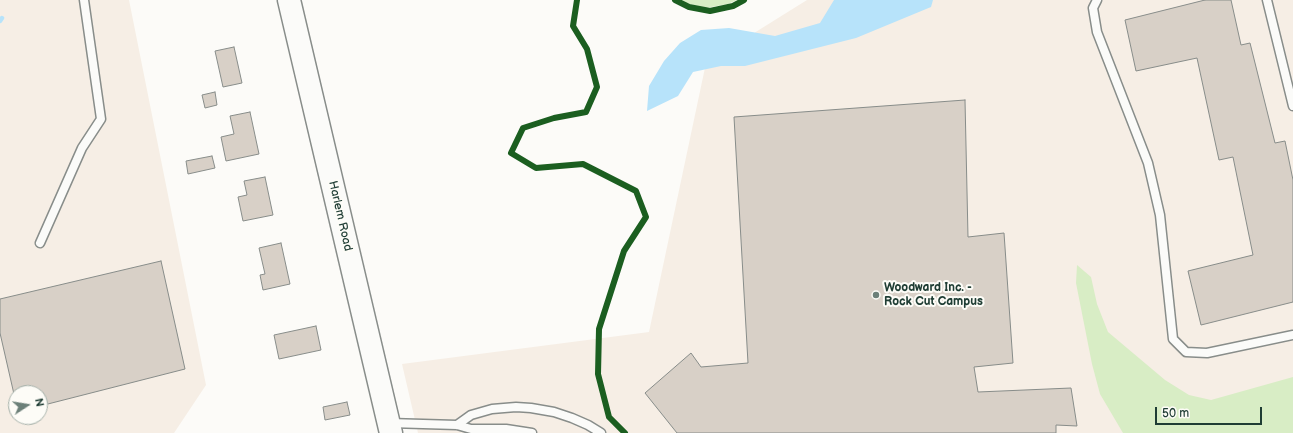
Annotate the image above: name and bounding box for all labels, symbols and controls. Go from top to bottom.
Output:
street label: Harlem Road [325,179,355,253]
place label: Woodward Inc. - Rock Cut Campus [884,281,983,309]
marker: Woodward Inc. - Rock Cut Campus [871,290,881,300]
north arrow [8,385,48,425]
text: N [32,397,46,408]
scale bar [1157,399,1264,425]
text: 50 m [1162,406,1189,421]

